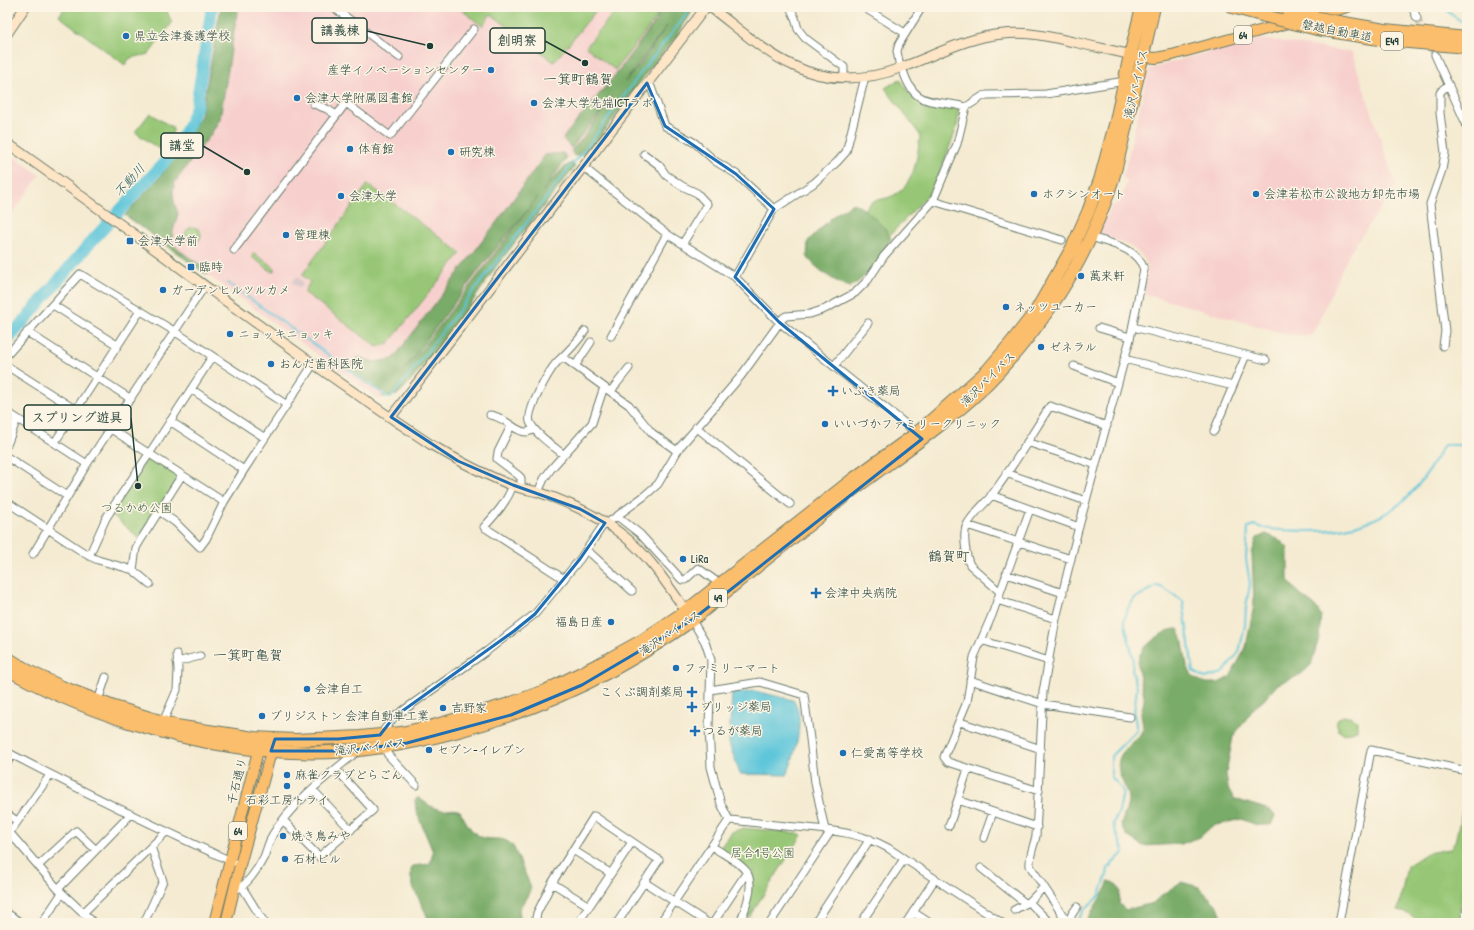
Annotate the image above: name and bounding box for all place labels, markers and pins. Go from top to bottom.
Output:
callout: 講義棟 [312,18,367,43]
place label: 県立会津養護学校 [134,27,230,44]
callout: 創明寮 [490,28,545,53]
marker: 県立会津養護学校 [121,31,131,41]
place label: 産学イノベーションセンター [327,61,483,78]
marker: 産学イノベーションセンター [486,65,496,75]
place label: 会津大学附属図書館 [305,89,413,106]
marker: 会津大学附属図書館 [292,93,302,103]
place label: 会津大学先端ICTラボ [542,94,653,111]
marker: 会津大学先端ICTラボ [529,98,539,108]
callout: 講堂 [161,133,203,158]
place label: 体育館 [358,140,394,157]
place label: 研究棟 [459,143,495,160]
marker: 体育館 [345,144,355,154]
marker: 研究棟 [446,147,456,157]
place label: ホクシンオート [1042,185,1126,202]
place label: 会津若松市公設地方卸売市場 [1264,185,1420,202]
place label: 会津大学 [349,187,397,204]
marker: ホクシンオート [1029,189,1039,199]
marker: 会津若松市公設地方卸売市場 [1251,189,1261,199]
marker: 会津大学 [336,191,346,201]
place label: 管理棟 [294,226,330,243]
marker: 管理棟 [281,230,291,240]
place label: 会津大学前 [138,232,198,249]
marker: 会津大学前 [125,236,135,246]
place label: 臨時 [199,258,223,275]
marker: 臨時 [186,262,196,272]
place label: 萬来軒 [1089,267,1125,284]
marker: 萬来軒 [1076,271,1086,281]
place label: ガーデンヒルツルカメ [171,281,290,298]
marker: ガーデンヒルツルカメ [158,285,168,295]
place label: ネッツユーカー [1014,298,1097,315]
marker: ネッツユーカー [1001,302,1011,312]
place label: ニョッキニョッキ [238,325,334,342]
marker: ニョッキニョッキ [225,329,235,339]
place label: ゼネラル [1049,338,1097,355]
marker: ゼネラル [1036,342,1046,352]
place label: おんだ歯科医院 [279,355,363,372]
marker: おんだ歯科医院 [266,359,276,369]
place label: いぶき薬局 [841,382,901,399]
marker: いぶき薬局 [828,386,838,396]
callout: スプリング遊具 [24,405,131,430]
place label: いいづかファミリークリニック [833,415,1001,432]
marker: いいづかファミリークリニック [820,419,830,429]
place label: LiRa [691,550,709,567]
marker: LiRa [678,554,688,564]
place label: 会津中央病院 [825,584,897,601]
marker: 会津中央病院 [810,587,822,599]
place label: 福島日産 [555,613,603,630]
marker: 福島日産 [606,617,616,627]
place label: ファミリーマート [684,659,780,676]
marker: ファミリーマート [671,663,681,673]
place label: 会津自工 [315,680,363,697]
place label: こくぶ調剤薬局 [600,683,684,700]
marker: 会津自工 [302,684,312,694]
marker: こくぶ調剤薬局 [687,687,697,697]
place label: ブリッジ薬局 [700,698,772,715]
place label: 吉野家 [451,699,487,716]
marker: ブリッジ薬局 [687,702,697,712]
marker: 吉野家 [438,703,448,713]
place label: ブリジストン 会津自動車工業 [270,707,429,724]
marker: ブリジストン 会津自動車工業 [257,711,267,721]
place label: つるが薬局 [703,722,763,739]
marker: つるが薬局 [690,726,700,736]
place label: セブン-イレブン [437,741,526,758]
place label: 仁愛高等学校 [851,744,923,761]
marker: セブン-イレブン [424,745,434,755]
marker: 仁愛高等学校 [838,748,848,758]
place label: 麻雀クラブどらごん [295,766,403,783]
marker: 麻雀クラブどらごん [282,770,292,780]
marker: 石彩工房トライ [282,781,292,791]
place label: 石彩工房トライ [245,791,329,808]
place label: 焼き鳥みや [291,827,351,844]
marker: 焼き鳥みや [278,831,288,841]
place label: 石材ビル [293,850,341,867]
marker: 石材ビル [280,854,290,864]

